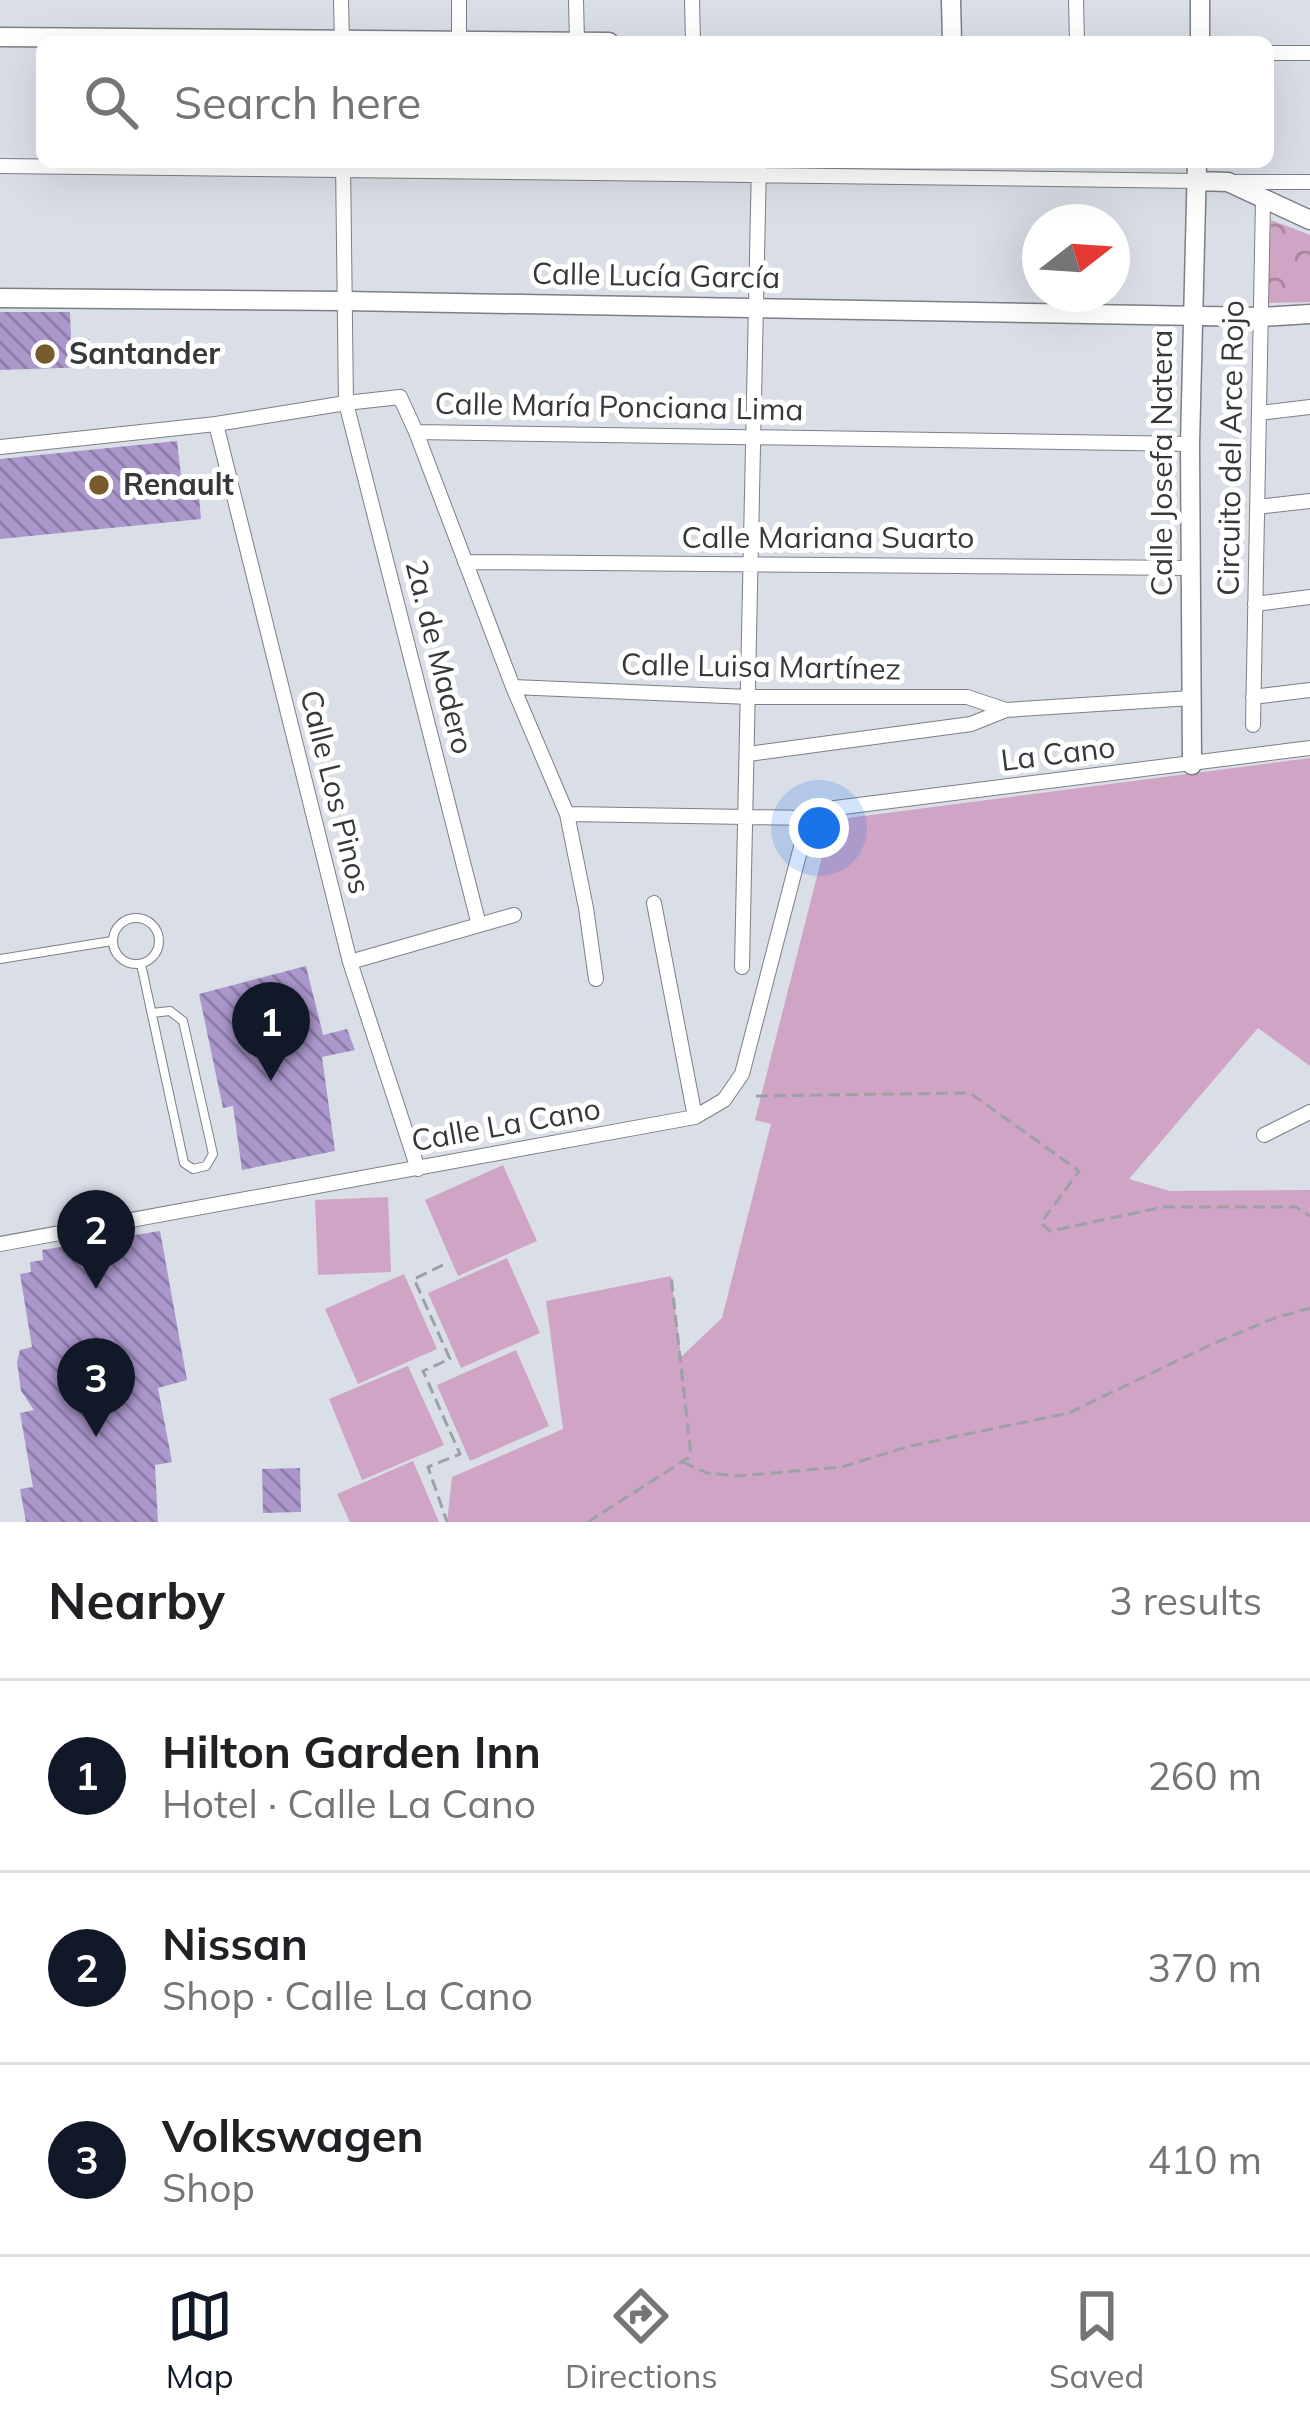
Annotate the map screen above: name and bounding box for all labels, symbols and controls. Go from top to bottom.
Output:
search box [36,36,1274,168]
icon: search [78,69,144,135]
text: Search here [174,74,421,130]
north arrow [1022,204,1130,312]
street label: Calle Lucía García [532,254,780,296]
street label: Circuito del Arce Rojo [1208,300,1252,596]
street label: Calle Josefa Natera [1142,330,1180,596]
place label: Santander [69,334,220,372]
marker: Santander [32,341,58,367]
street label: Calle María Ponciana Lima [434,384,804,428]
place label: Renault [123,465,234,503]
marker: Renault [86,472,112,498]
street label: Calle Mariana Suarto [682,518,974,556]
street label: 2a. de Madero [397,556,482,758]
street label: Calle Luisa Martínez [621,645,901,687]
street label: Calle Los Pinos [292,686,380,898]
street label: La Cano [999,727,1117,779]
your location [789,798,849,858]
pin: 1 [232,982,310,1081]
street label: Calle La Cano [408,1089,603,1159]
pin: 2 [57,1190,135,1289]
pin: 3 [57,1338,135,1437]
text: Nearby [48,1568,225,1632]
text: 3 results [1109,1576,1262,1625]
text: Hilton Garden Inn [162,1723,541,1779]
text: 1 [75,1751,99,1800]
text: 260 m [1147,1751,1262,1800]
text: Hotel · Calle La Cano [162,1779,536,1828]
text: Nissan [162,1915,308,1971]
text: 2 [75,1943,99,1992]
text: 370 m [1147,1943,1262,1992]
text: Shop · Calle La Cano [162,1971,533,2020]
text: Volkswagen [162,2107,424,2163]
text: 3 [75,2135,99,2184]
text: 410 m [1147,2135,1262,2184]
text: Shop [162,2163,255,2212]
tab: Map [166,2283,234,2396]
tab: Directions [565,2283,718,2396]
tab: Saved [1049,2283,1144,2396]

